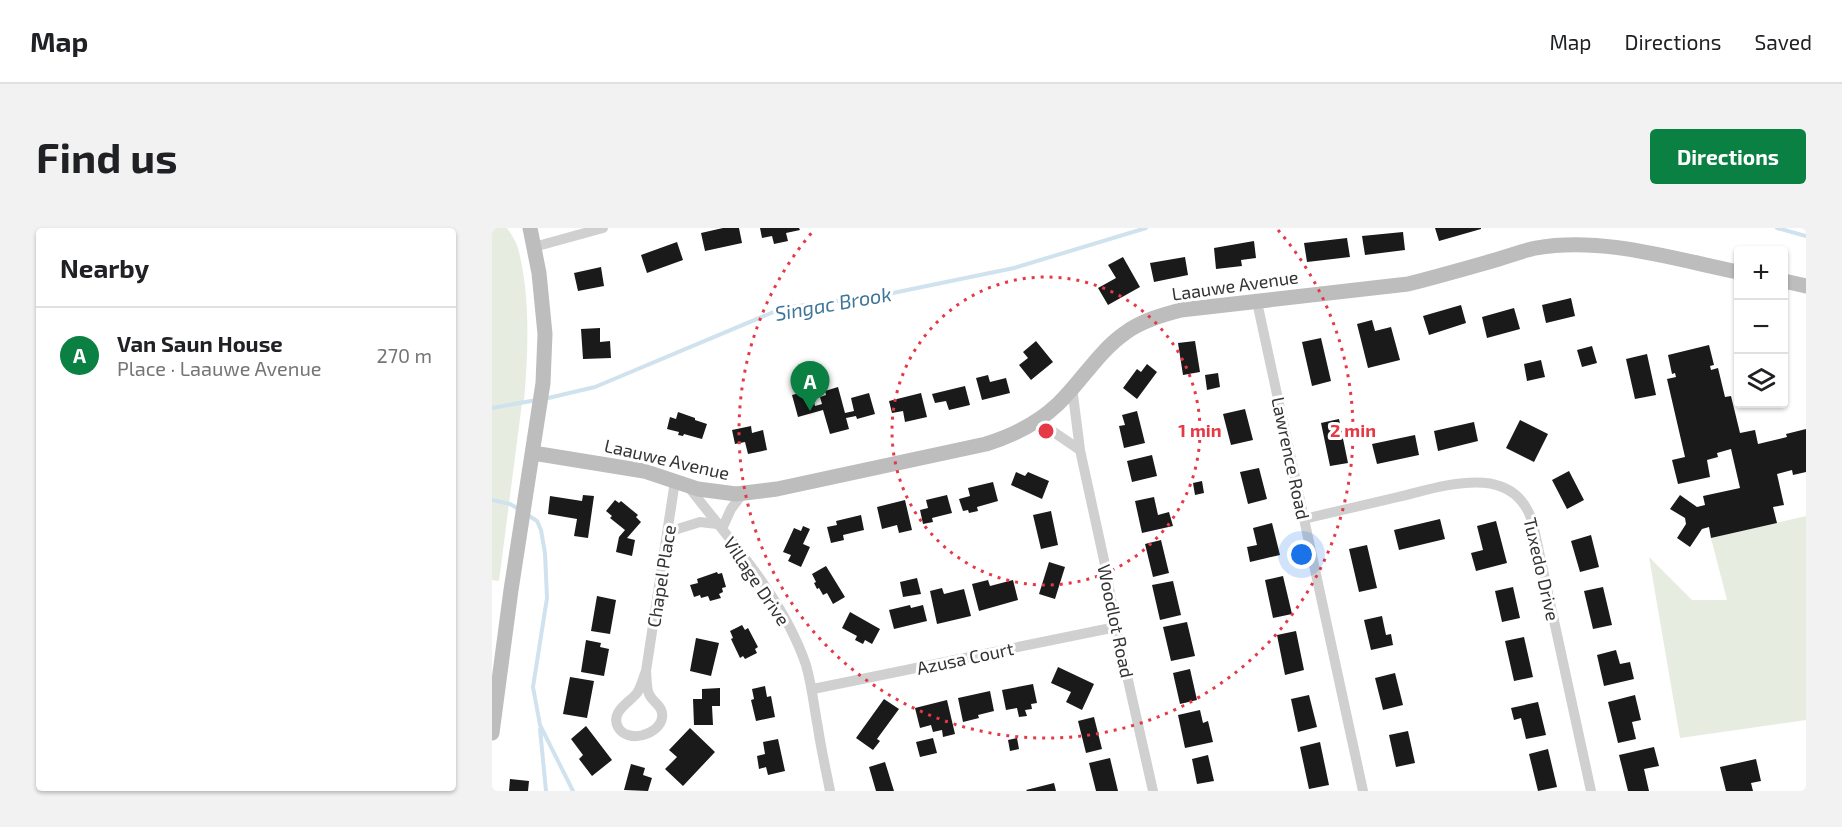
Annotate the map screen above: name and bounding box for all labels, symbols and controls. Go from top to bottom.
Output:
text: Map [30,24,88,58]
text: Map [1549,29,1592,54]
text: Directions [1625,29,1721,54]
text: Saved [1754,29,1812,54]
button: Directions [1650,129,1806,184]
text: Find us [36,131,178,181]
map controls [1734,246,1788,408]
button: + [1734,246,1788,300]
text: Nearby [60,252,149,283]
street label: Laauwe Avenue [1170,265,1300,305]
water label: Singac Brook [773,281,893,325]
button: − [1734,300,1788,354]
text: Van Saun House [117,330,283,356]
text: A [73,343,86,367]
text: 270 m [376,343,432,367]
button: layers [1734,354,1788,408]
text: Place · Laauwe Avenue [117,356,322,380]
pin: A [790,362,830,411]
street label: Lawrence Road [1267,395,1315,521]
text: 1 min [1178,419,1222,441]
text: 2 min [1330,419,1376,441]
centre of rings [1036,421,1056,441]
street label: Laauwe Avenue [602,434,732,484]
street label: Tuxedo Drive [1519,515,1565,623]
street label: Chapel Place [642,523,680,629]
street label: Village Drive [719,532,795,630]
your location [1287,540,1316,569]
street label: Woodlot Road [1093,562,1139,680]
street label: Azusa Court [915,637,1016,679]

